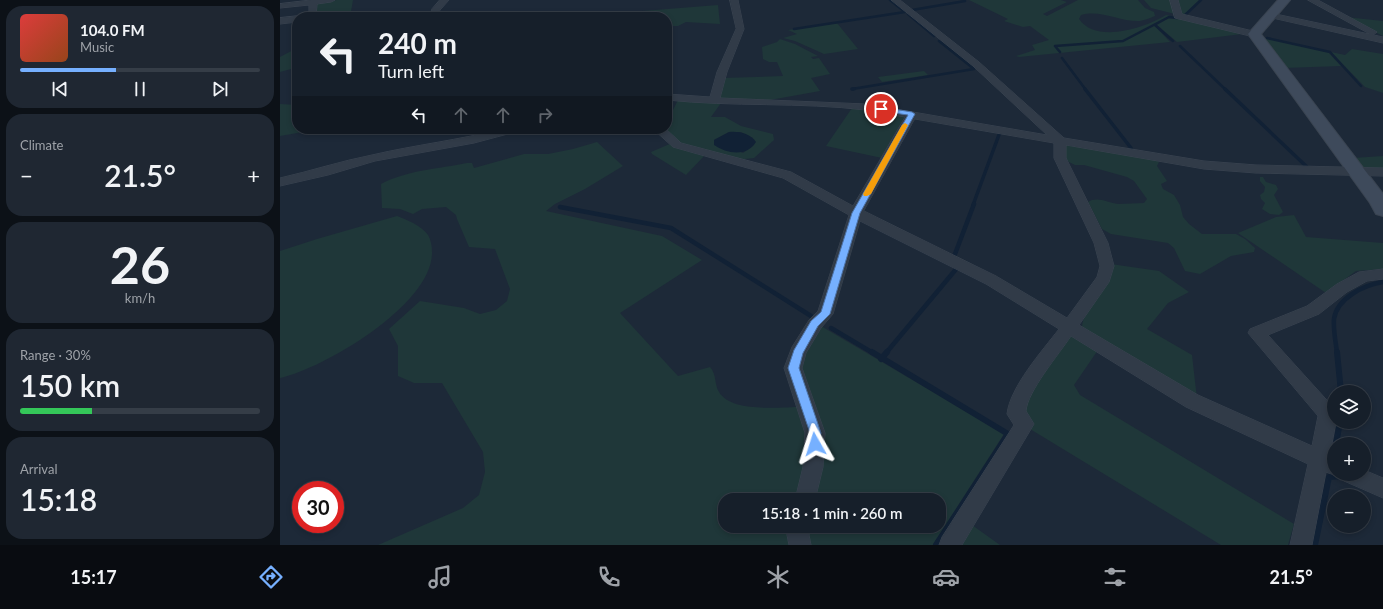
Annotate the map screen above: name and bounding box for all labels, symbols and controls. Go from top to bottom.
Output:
text: 104.0 FM [80,21,145,39]
text: 240 m [378,26,457,60]
icon: left [312,28,364,80]
text: Music [80,39,114,55]
text: Turn left [378,60,444,82]
icon: previous [49,78,71,100]
icon: pause [129,78,151,100]
icon: next [209,78,231,100]
pin [864,92,898,126]
icon: arrive [870,98,892,120]
icon: left [408,104,430,126]
icon: ahead [450,104,472,126]
icon: ahead [492,104,514,126]
icon: right [534,104,556,126]
text: Climate [20,137,63,153]
text: 21.5° [104,157,176,193]
text: − [20,162,33,189]
text: + [247,162,260,189]
text: 26 [110,233,170,295]
text: km/h [125,290,155,306]
text: Range · 30% [20,347,91,363]
text: 150 km [20,367,120,403]
map controls [1327,385,1371,533]
button: layers [1327,385,1371,429]
position arrow [794,423,836,465]
button: + [1327,437,1371,481]
text: Arrival [20,461,57,477]
text: 15:18 [20,481,97,517]
speed limit sign: 30 [292,481,344,533]
button: − [1327,489,1371,533]
text: 15:18 · 1 min · 260 m [762,504,902,522]
icon: directions [257,563,285,591]
icon: music [426,563,454,591]
icon: phone [595,563,623,591]
icon: climate [764,563,792,591]
icon: car [932,563,960,591]
icon: filters [1101,563,1129,591]
text: 15:17 [70,566,117,588]
text: 21.5° [1270,566,1313,588]

